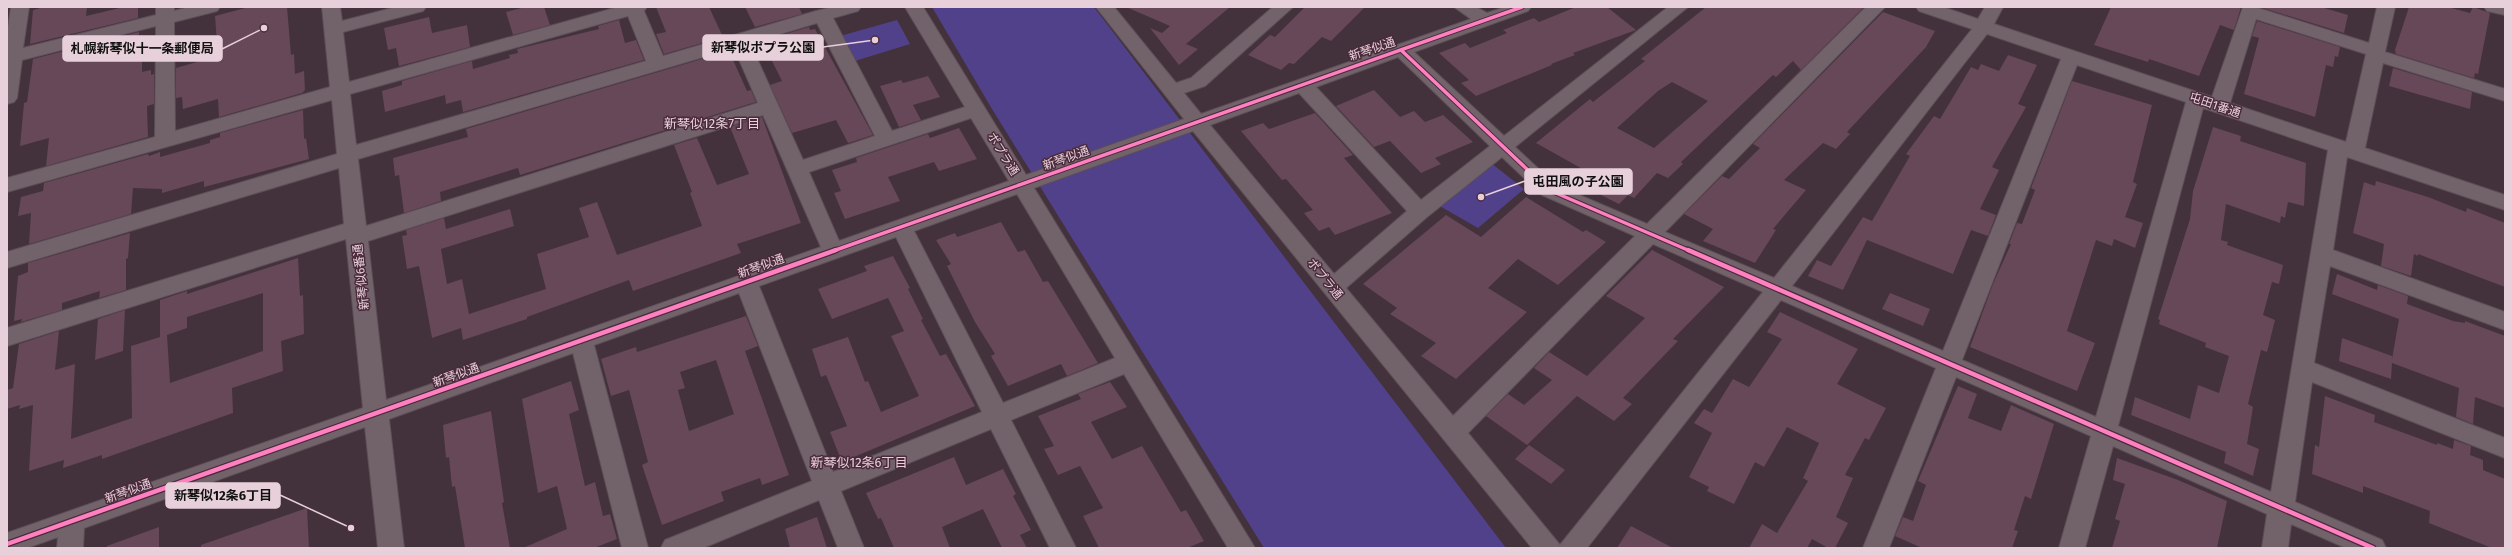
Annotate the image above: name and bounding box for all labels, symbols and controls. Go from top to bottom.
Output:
callout: 新琴似ポプラ公園 [703,35,823,60]
street label: 新琴似通 [1347,35,1397,63]
callout: 札幌新琴似十一条郵便局 [63,36,222,61]
text: 新琴似ポプラ公園 [711,40,815,55]
text: 札幌新琴似十一条郵便局 [70,41,214,56]
street label: 屯田1番通 [2188,90,2242,120]
district label: 新琴似12条7丁目 [664,116,760,131]
street label: ポプラ通 [984,130,1022,178]
street label: 新琴似通 [1041,143,1091,173]
callout: 屯田風の子公園 [1525,169,1632,194]
text: 屯田風の子公園 [1532,174,1624,189]
street label: 新琴似6番通 [351,243,371,311]
street label: 新琴似通 [736,251,786,281]
street label: ポプラ通 [1304,256,1346,302]
street label: 新琴似通 [431,360,481,390]
district label: 新琴似12条6丁目 [811,455,908,470]
street label: 新琴似通 [103,476,153,506]
callout: 新琴似12条6丁目 [166,483,280,508]
text: 新琴似12条6丁目 [174,488,272,503]

